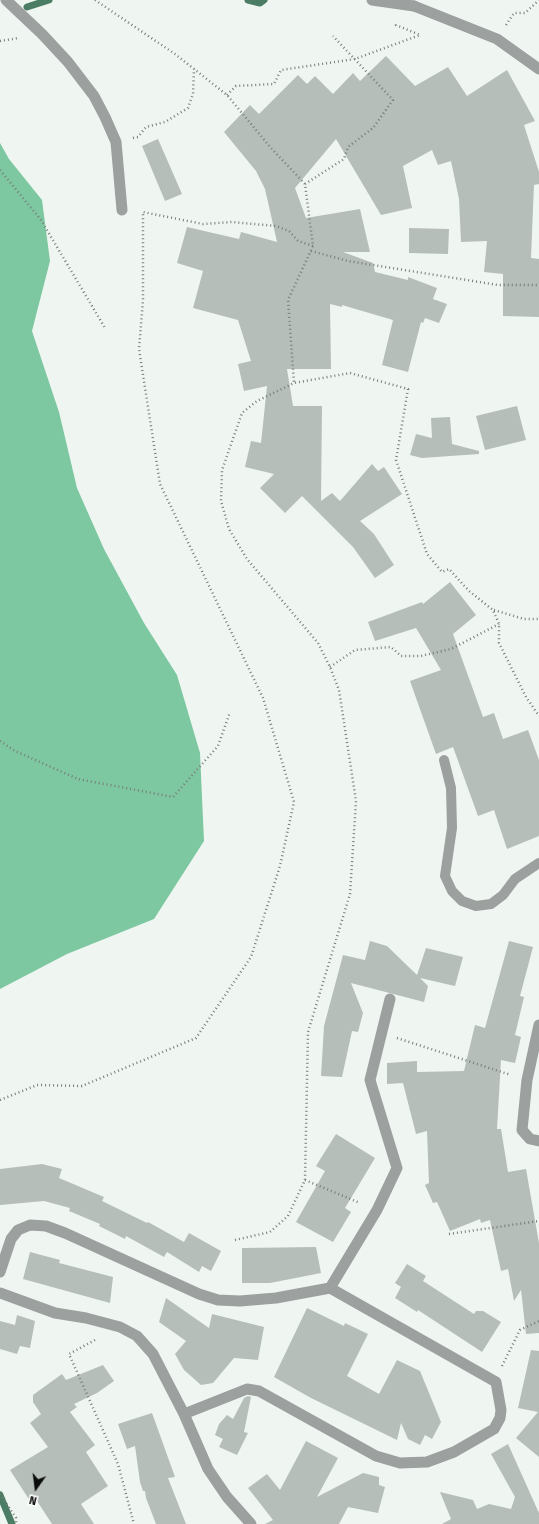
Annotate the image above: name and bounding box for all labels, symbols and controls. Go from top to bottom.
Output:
north arrow [16,1468,56,1508]
text: N [28,1493,38,1507]

